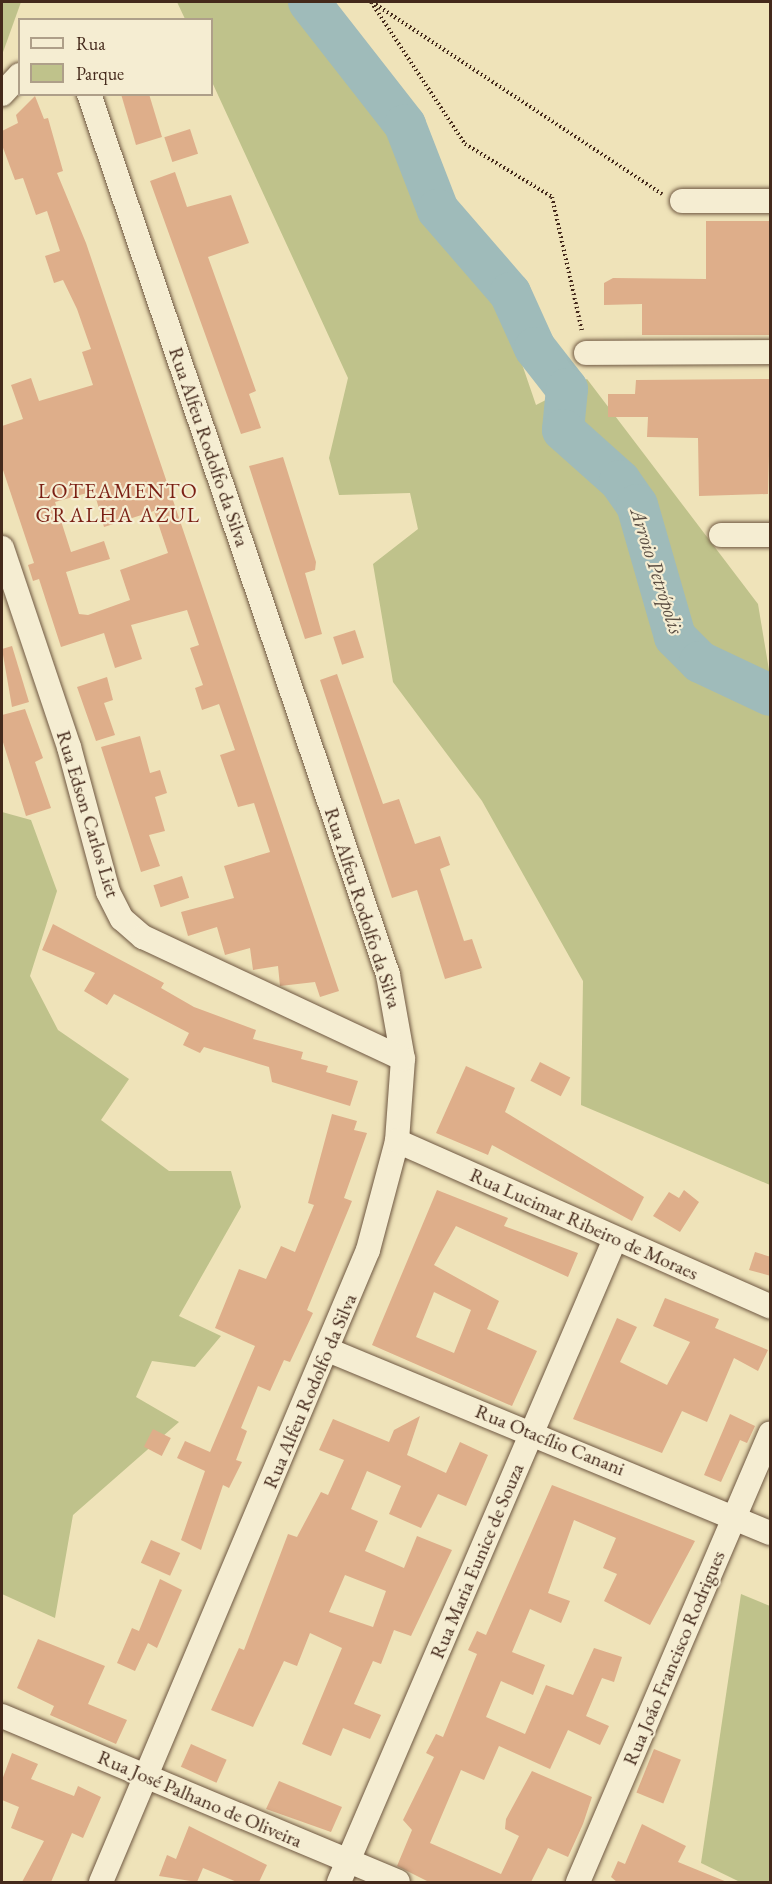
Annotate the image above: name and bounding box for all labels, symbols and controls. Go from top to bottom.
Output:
legend [18,18,213,96]
text: Rua [76,32,106,55]
text: Parque [76,62,124,85]
street label: Rua Alfeu Rodolfo da Silva [164,344,254,550]
district label: LOTEAMENTO GRALHA AZUL [35,478,201,528]
water label: Arroio Petrópolis [625,505,689,637]
street label: Rua Edson Carlos Liet [51,728,125,900]
street label: Rua Alfeu Rodolfo da Silva [319,805,407,1011]
street label: Rua Lucimar Ribeiro de Moraes [466,1163,702,1285]
street label: Rua Alfeu Rodolfo da Silva [258,1290,362,1492]
street label: Rua Otacílio Canani [472,1399,628,1481]
street label: Rua Maria Eunice de Souza [425,1460,529,1662]
street label: Rua João Francisco Rodrigues [618,1547,730,1769]
street label: Rua José Palhano de Oliveira [94,1745,306,1853]

